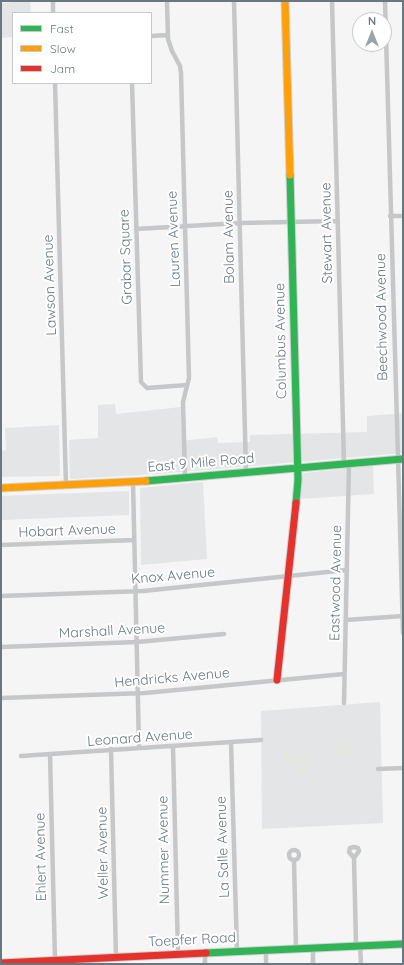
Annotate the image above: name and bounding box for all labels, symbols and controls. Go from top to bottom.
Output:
legend [12,12,152,84]
north arrow [352,12,392,52]
text: N [368,14,376,28]
text: Fast [50,21,74,36]
text: Slow [50,41,76,56]
text: Jam [50,61,75,76]
street label: Stewart Avenue [318,182,336,284]
street label: Lauren Avenue [164,190,184,288]
street label: Bolam Avenue [220,190,238,284]
street label: Grabar Square [116,209,136,305]
street label: Lawson Avenue [40,234,60,336]
street label: Beechwood Avenue [372,253,392,381]
street label: Columbus Avenue [272,283,290,399]
street label: East 9 Mile Road [147,450,255,476]
street label: Hobart Avenue [18,521,116,541]
street label: Eastwood Avenue [327,525,345,641]
street label: Knox Avenue [130,564,216,588]
street label: Marshall Avenue [58,620,166,642]
street label: Hendricks Avenue [114,665,230,691]
street label: Leonard Avenue [87,726,193,750]
street label: Nummer Avenue [155,796,173,904]
street label: La Salle Avenue [213,796,233,898]
street label: Weller Avenue [94,807,112,899]
street label: Ehlert Avenue [32,812,50,902]
street label: Toepfer Road [148,929,236,951]

